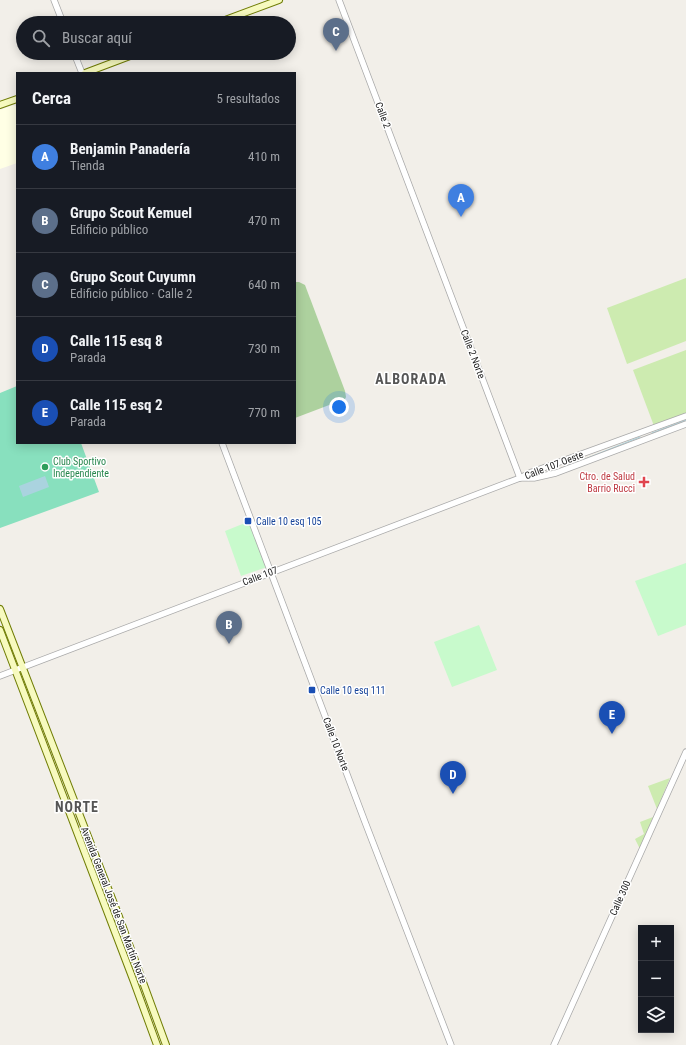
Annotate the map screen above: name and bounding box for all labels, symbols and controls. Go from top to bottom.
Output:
search box [16,16,296,60]
pin: C [323,18,349,51]
icon: search [30,27,52,49]
text: Buscar aquí [62,29,132,47]
text: Cerca [32,88,71,108]
text: 5 resultados [216,91,280,106]
street label: Calle 2 [373,100,393,130]
text: Benjamin Panadería [70,140,190,158]
text: A [41,149,49,164]
text: 410 m [248,149,280,164]
text: Tienda [70,158,105,173]
pin: A [448,184,474,217]
text: Grupo Scout Kemuel [70,204,192,222]
text: B [41,213,49,228]
text: 470 m [248,213,280,228]
text: Edificio público [70,222,148,237]
text: Grupo Scout Cuyumn [70,268,196,286]
text: C [41,277,49,292]
text: 640 m [248,277,280,292]
text: Edificio público · Calle 2 [70,286,192,301]
street label: Calle 2 Norte [459,328,487,380]
text: Calle 115 esq 8 [70,332,163,350]
text: D [41,341,49,356]
text: 730 m [248,341,280,356]
text: Parada [70,350,106,365]
district label: ALBORADA [375,371,447,387]
text: Calle 115 esq 2 [70,396,163,414]
your location [329,397,349,417]
text: E [42,405,48,420]
text: 770 m [248,405,280,420]
text: Parada [70,414,106,429]
street label: Calle 107 Oeste [523,449,585,481]
place label: Club Sportivo Independiente [53,456,109,479]
marker: Club Sportivo Independiente [40,462,50,472]
place label: Ctro. de Salud Barrio Rucci [579,471,635,494]
marker: Ctro. de Salud Barrio Rucci [638,476,650,488]
marker: Calle 10 esq 105 [243,516,253,526]
place label: Calle 10 esq 105 [256,516,322,527]
street label: Calle 107 [241,564,279,588]
pin: B [216,611,242,644]
marker: Calle 10 esq 111 [307,685,317,695]
place label: Calle 10 esq 111 [320,685,386,696]
pin: E [599,701,625,734]
street label: Calle 10 Norte [321,716,351,773]
pin: D [440,761,466,794]
district label: NORTE [55,799,99,815]
street label: Avenida General José de San Martín Norte [79,825,149,985]
street label: Calle 300 [607,879,633,917]
map controls [638,925,674,1033]
button: + [638,925,674,961]
button: − [638,961,674,997]
button: layers [638,997,674,1033]

